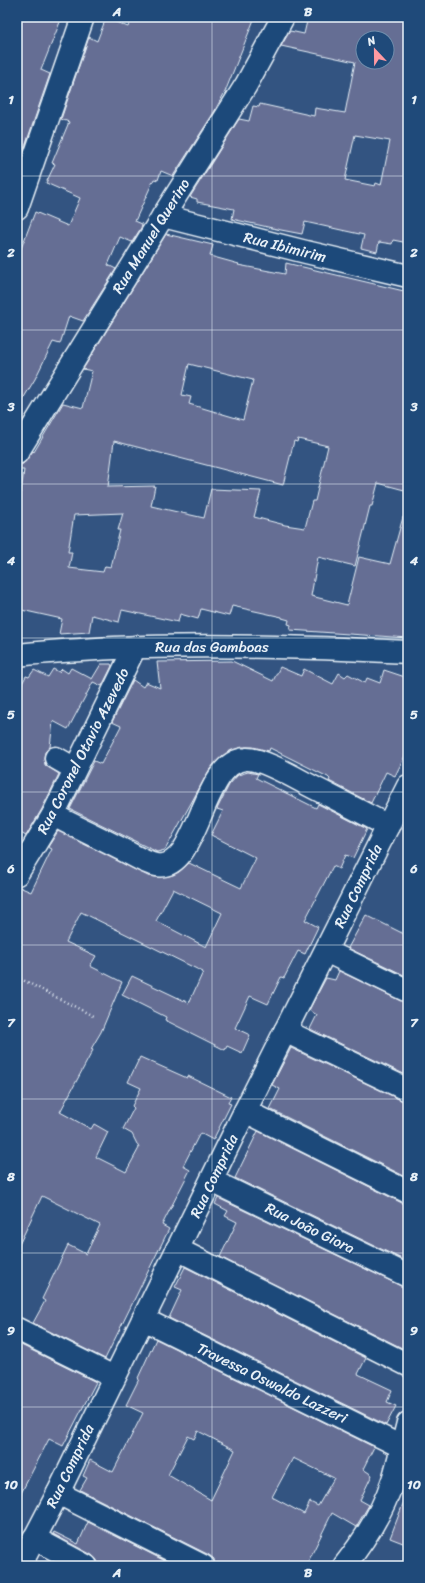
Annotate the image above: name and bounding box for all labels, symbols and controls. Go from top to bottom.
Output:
text: A [112,0,121,23]
text: B [304,0,313,23]
north arrow [355,30,395,70]
text: N [363,31,379,52]
text: 1 [8,88,14,111]
text: 1 [411,88,417,111]
street label: Rua Manuel Querino [105,173,197,299]
street label: Rua Ibimirim [241,224,330,270]
text: 2 [6,241,15,264]
text: 2 [409,241,418,264]
text: 3 [6,395,15,418]
text: 3 [409,395,418,418]
text: 4 [6,549,16,572]
text: 4 [409,549,419,572]
street label: Rua das Gamboas [155,634,269,660]
street label: Rua Coronel Otavio Azevedo [30,663,137,839]
text: 5 [7,703,15,726]
text: 5 [410,703,418,726]
street label: Rua Comprida [326,839,390,932]
text: 6 [6,857,15,880]
text: 6 [409,857,418,880]
text: 7 [7,1011,16,1034]
text: 7 [410,1011,419,1034]
street label: Rua Comprida [182,1129,246,1222]
text: 8 [6,1165,15,1188]
text: 8 [409,1165,418,1188]
street label: Rua João Giora [261,1195,360,1261]
text: 9 [7,1319,15,1342]
text: 9 [410,1319,418,1342]
street label: Travessa Oswaldo Lazzeri [192,1335,353,1431]
street label: Rua Comprida [38,1419,102,1512]
text: 10 [4,1473,18,1496]
text: 10 [407,1473,421,1496]
text: A [112,1561,121,1583]
text: B [304,1561,313,1583]

